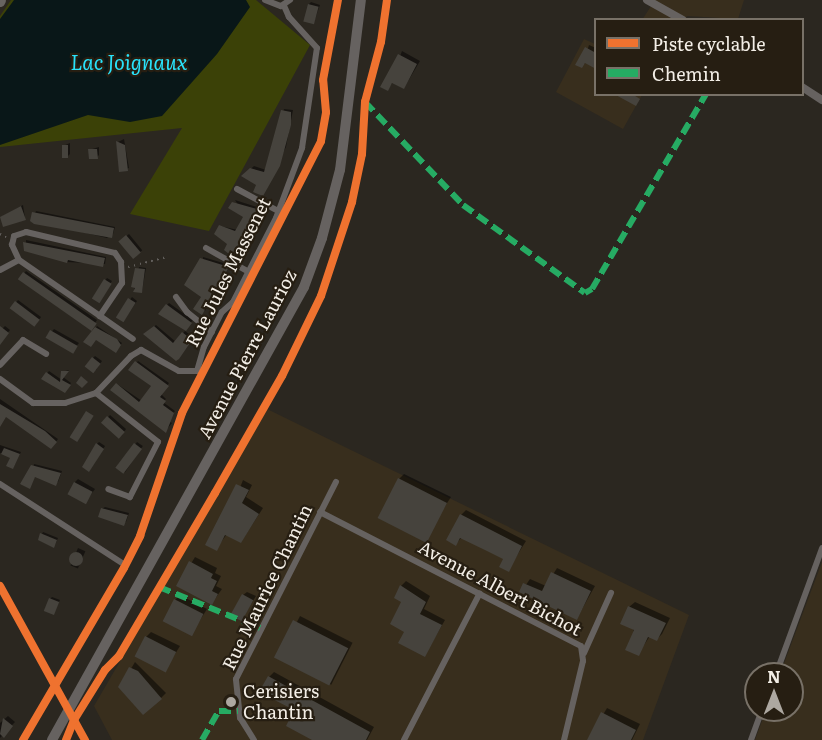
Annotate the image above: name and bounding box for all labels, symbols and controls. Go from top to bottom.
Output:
legend [594,18,804,96]
text: Piste cyclable [652,30,766,57]
water label: Lac Joignaux [71,49,187,73]
text: Chemin [652,60,721,87]
street label: Rue Jules Massenet [181,194,275,350]
street label: Avenue Pierre Laurioz [193,266,301,442]
street label: Rue Maurice Chantin [217,501,317,673]
street label: Avenue Albert Bichot [415,536,585,640]
north arrow [744,662,804,722]
text: N [767,664,781,688]
place label: Cerisiers Chantin [243,681,319,724]
marker: Cerisiers Chantin [224,695,238,709]

